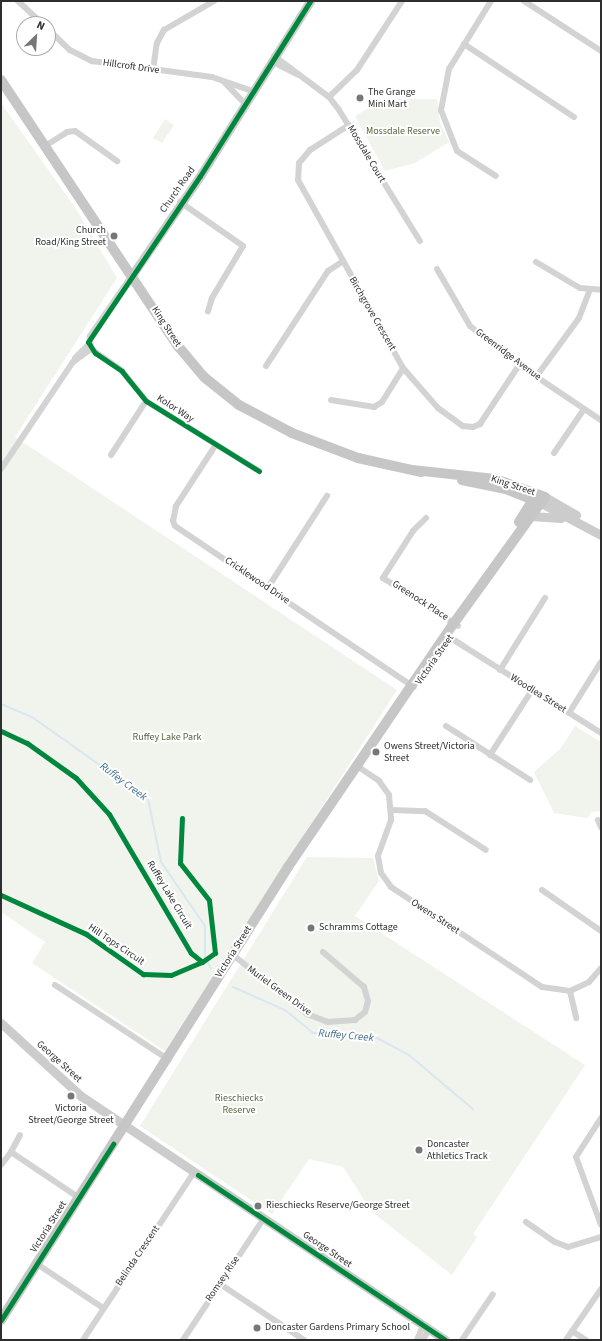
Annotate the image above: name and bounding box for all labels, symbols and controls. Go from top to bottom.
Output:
north arrow [16,16,56,56]
text: N [34,17,47,34]
street label: Hillcroft Drive [102,57,160,77]
place label: The Grange Mini Mart [368,86,416,110]
marker: The Grange Mini Mart [355,93,365,103]
street label: Mossdale Court [344,123,388,185]
park label: Mossdale Reserve [366,126,440,138]
street label: Church Road [158,165,198,215]
place label: Church Road/King Street [35,224,106,248]
marker: Church Road/King Street [109,231,119,241]
street label: Birchgrove Crescent [346,275,398,353]
street label: King Street [148,305,184,349]
street label: Greenridge Avenue [473,326,543,384]
street label: Kolor Way [154,393,196,425]
street label: King Street [489,473,537,499]
street label: Cricklewood Drive [222,555,292,607]
street label: Greenock Place [390,578,450,624]
street label: Victoria Street [413,632,457,688]
street label: Woodlea Street [508,672,568,716]
park label: Ruffey Lake Park [133,732,201,744]
place label: Owens Street/Victoria Street [384,740,475,764]
marker: Owens Street/Victoria Street [371,747,381,757]
water label: Ruffey Creek [97,760,149,804]
street label: Ruffey Lake Circuit [144,859,194,931]
street label: Owens Street [408,897,462,937]
street label: Hill Tops Circuit [86,922,146,968]
place label: Schramms Cottage [319,922,398,934]
marker: Schramms Cottage [306,923,316,933]
street label: Victoria Street [213,924,255,980]
street label: Muriel Green Drive [244,964,314,1018]
water label: Ruffey Creek [318,1027,374,1045]
street label: George Street [34,1039,84,1085]
marker: Victoria Street/George Street [66,1091,76,1101]
park label: Rieschiecks Reserve [215,1092,263,1116]
place label: Victoria Street/George Street [28,1102,114,1126]
place label: Doncaster Athletics Track [427,1138,488,1162]
marker: Doncaster Athletics Track [414,1145,424,1155]
street label: Victoria Street [28,1199,70,1255]
place label: Rieschiecks Reserve/George Street [266,1200,410,1212]
marker: Rieschiecks Reserve/George Street [253,1201,263,1211]
street label: Belinda Crescent [113,1224,163,1288]
street label: George Street [300,1229,354,1271]
street label: Romsey Rise [203,1254,243,1304]
place label: Doncaster Gardens Primary School [265,1322,410,1334]
marker: Doncaster Gardens Primary School [252,1323,262,1333]

